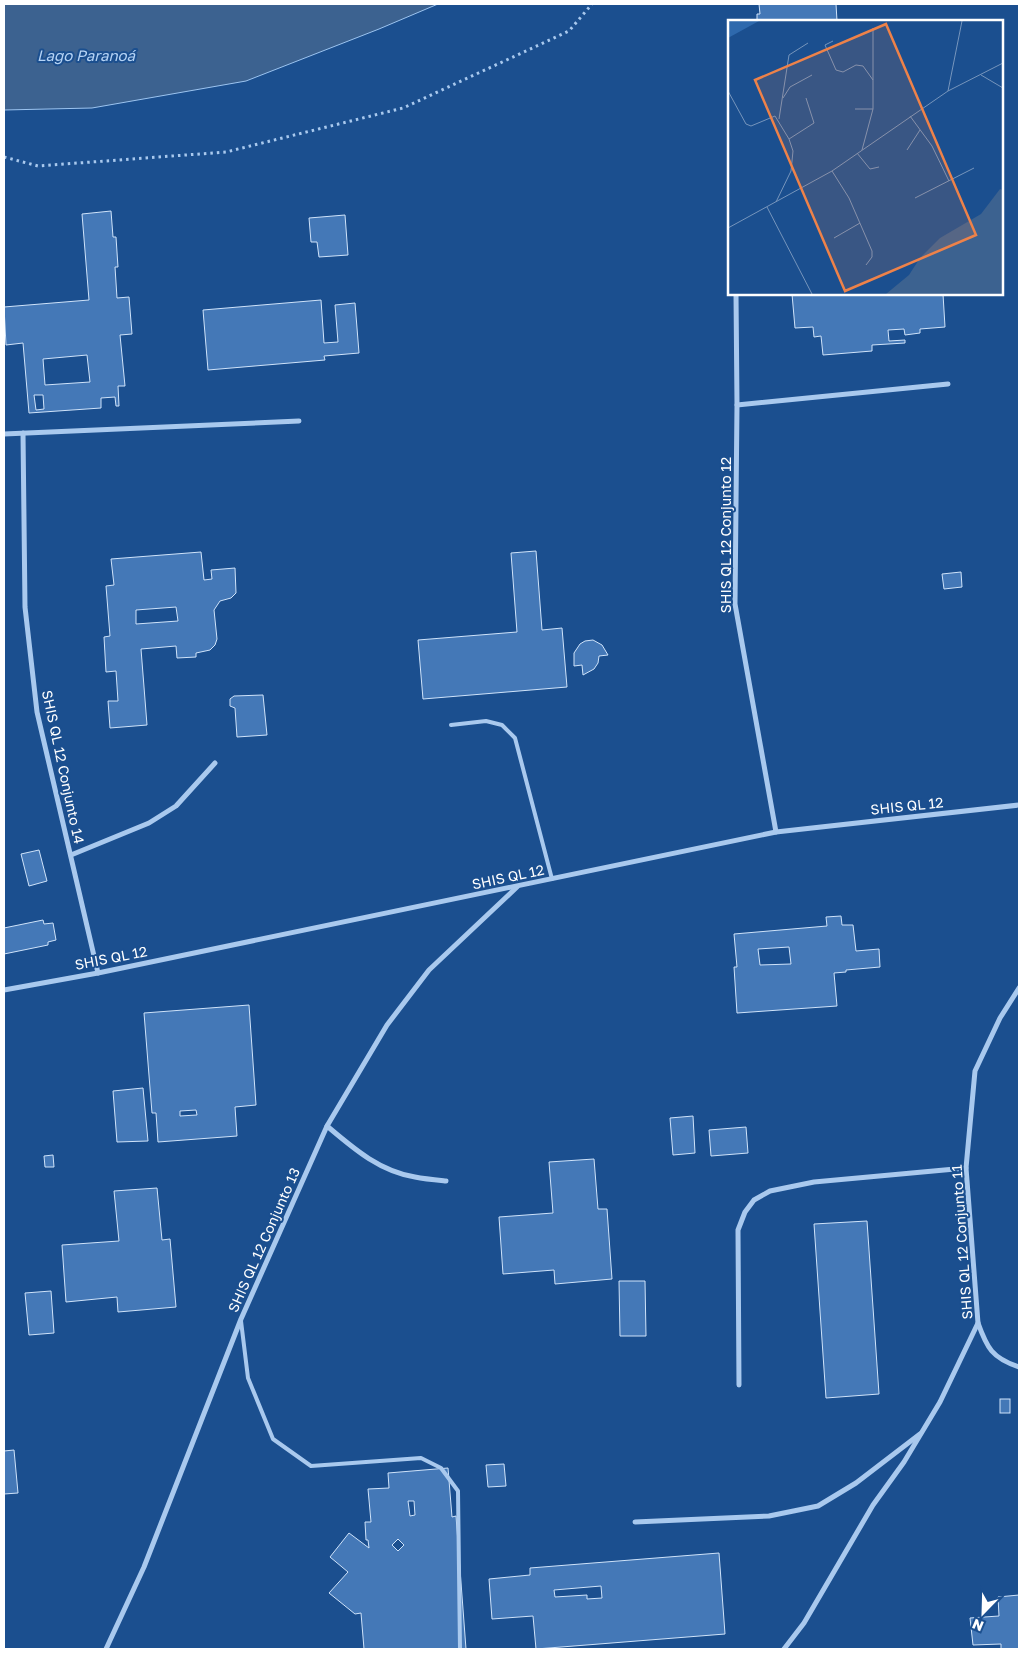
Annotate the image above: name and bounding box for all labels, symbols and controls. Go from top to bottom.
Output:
inset map [728,20,1003,295]
water label: Lago Paranoá [37,46,137,65]
street label: SHIS QL 12 Conjunto 12 [717,457,734,613]
street label: SHIS QL 12 Conjunto 14 [39,688,88,845]
street label: SHIS QL 12 [870,793,944,818]
street label: SHIS QL 12 [470,861,545,892]
street label: SHIS QL 12 [73,942,148,973]
street label: SHIS QL 12 Conjunto 11 [948,1164,975,1320]
street label: SHIS QL 12 Conjunto 13 [224,1165,303,1315]
north arrow [958,1588,1008,1638]
text: N [970,1616,986,1635]

